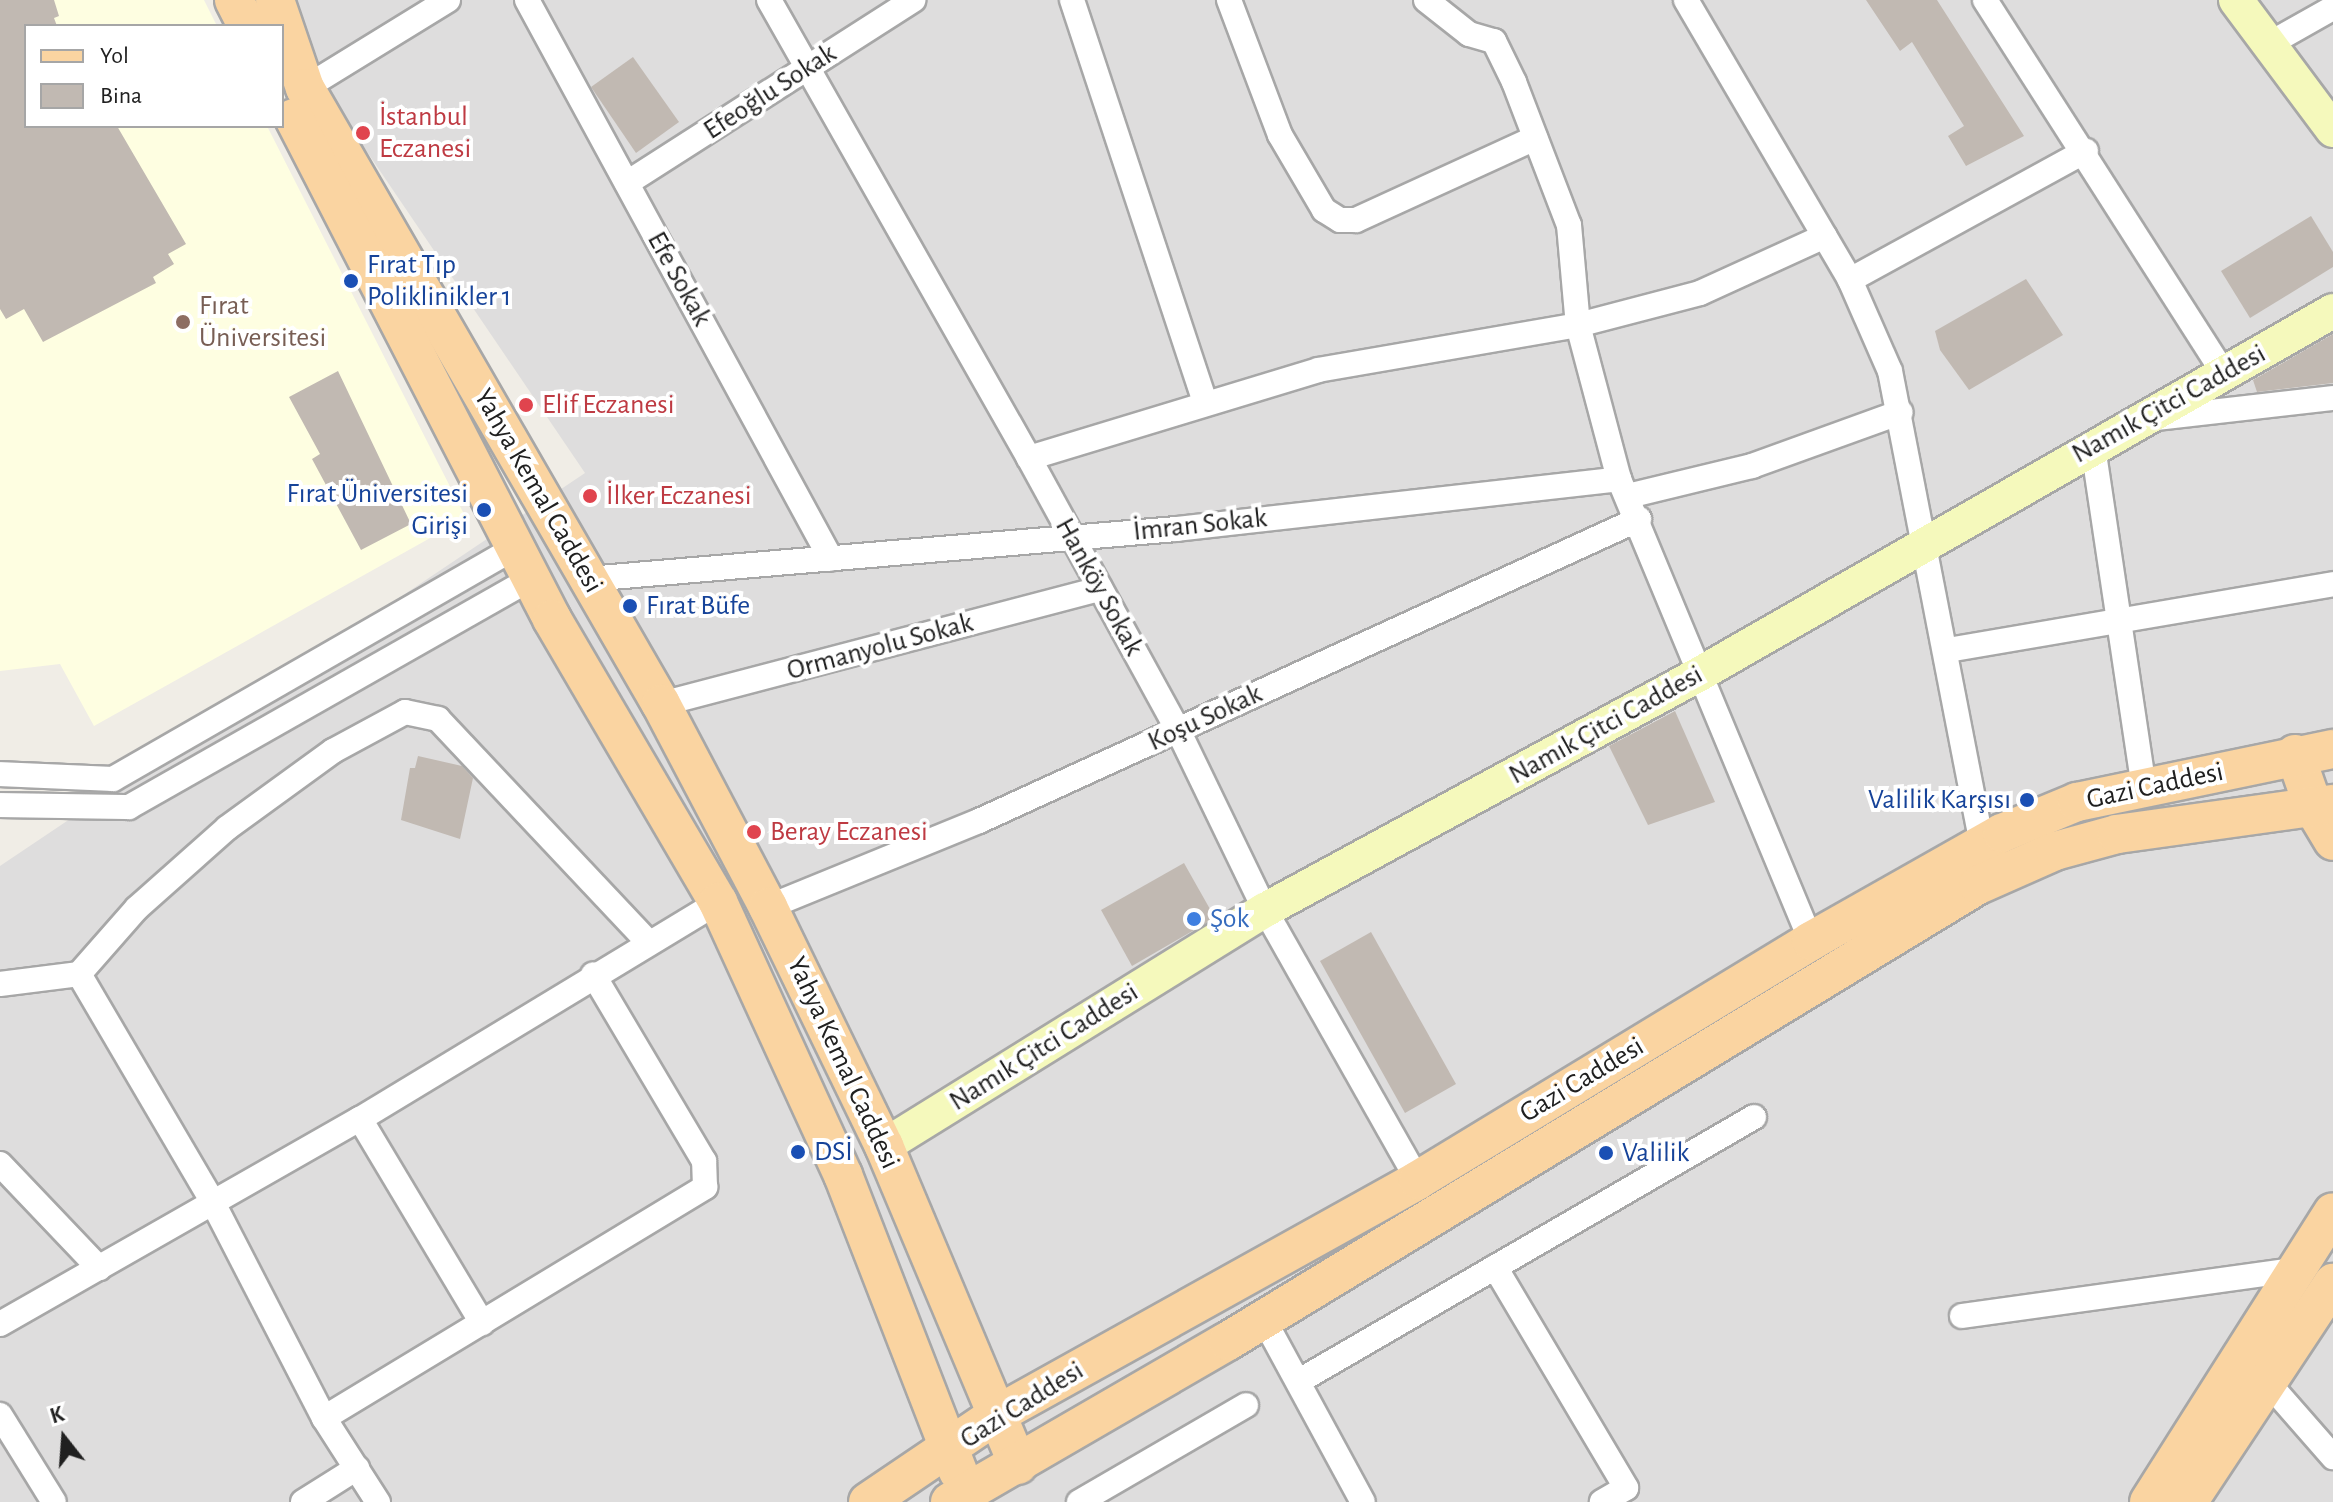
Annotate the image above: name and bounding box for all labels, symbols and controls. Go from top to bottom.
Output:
legend [24,24,284,128]
street label: Efeoğlu Sokak [697,37,843,147]
text: Yol [100,44,129,68]
text: Bina [100,84,142,108]
place label: İstanbul Eczanesi [379,100,471,166]
marker: İstanbul Eczanesi [354,124,372,142]
street label: Efe Sokak [639,226,719,332]
place label: Fırat Tıp Poliklinikler 1 [367,248,511,314]
marker: Fırat Tıp Poliklinikler 1 [342,272,360,290]
place label: Fırat Üniversitesi [199,289,326,355]
marker: Fırat Üniversitesi [174,313,192,331]
street label: Namık Çitci Caddesi [2066,337,2272,471]
street label: Yahya Kemal Caddesi [466,383,610,599]
place label: Elif Eczanesi [542,388,674,422]
marker: Elif Eczanesi [517,396,535,414]
place label: Fırat Üniversitesi Girişi [287,477,468,543]
place label: İlker Eczanesi [606,479,751,513]
marker: İlker Eczanesi [581,487,599,505]
marker: Fırat Üniversitesi Girişi [475,501,493,519]
street label: İmran Sokak [1132,501,1268,549]
street label: Hanköy Sokak [1047,512,1151,662]
place label: Fırat Büfe [646,589,750,623]
marker: Fırat Büfe [621,597,639,615]
street label: Ormanyolu Sokak [783,606,977,688]
street label: Namık Çitci Caddesi [1503,658,1709,792]
street label: Koşu Sokak [1143,677,1267,759]
street label: Gazi Caddesi [2084,755,2226,817]
place label: Valilik Karşısı [1868,783,2011,817]
marker: Valilik Karşısı [2018,791,2036,809]
place label: Beray Eczanesi [770,815,928,849]
marker: Beray Eczanesi [745,823,763,841]
place label: Şok [1210,902,1249,936]
marker: Şok [1185,910,1203,928]
street label: Yahya Kemal Caddesi [779,952,907,1174]
street label: Namık Çitci Caddesi [943,975,1145,1119]
street label: Gazi Caddesi [1514,1030,1650,1130]
place label: DSİ [814,1135,853,1169]
place label: Valilik [1622,1136,1689,1170]
marker: DSİ [789,1143,807,1161]
marker: Valilik [1597,1144,1615,1162]
street label: Gazi Caddesi [954,1354,1090,1456]
north arrow [24,1398,104,1478]
text: K [48,1403,66,1427]

